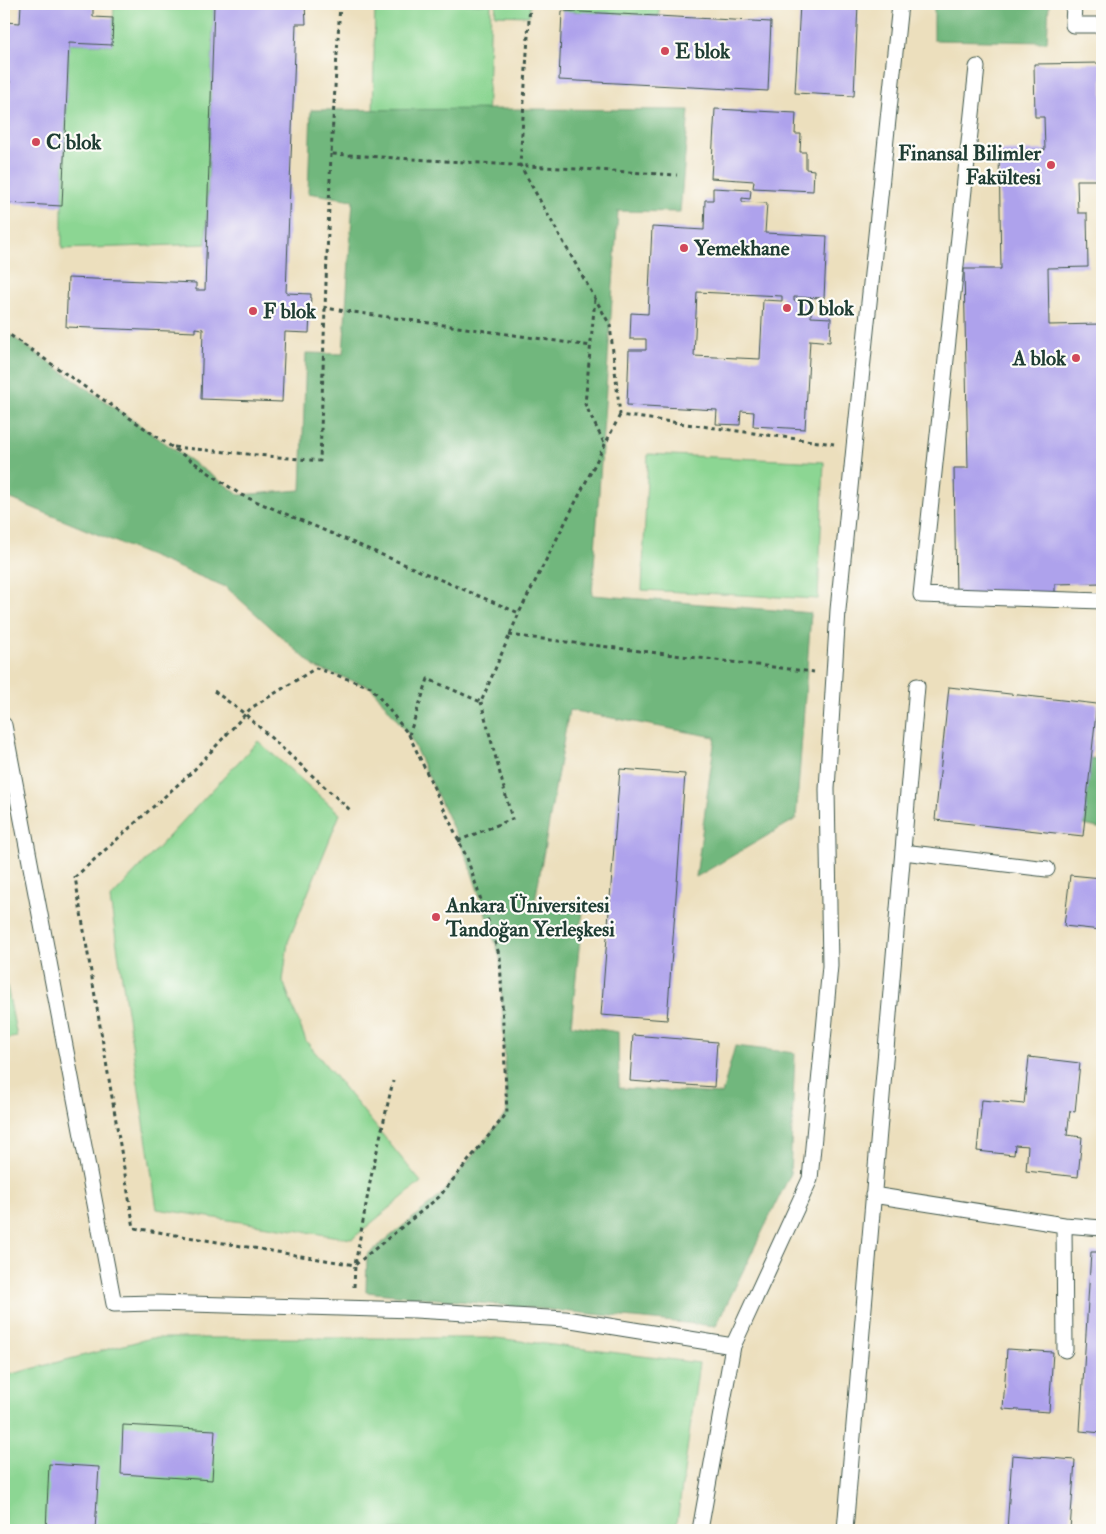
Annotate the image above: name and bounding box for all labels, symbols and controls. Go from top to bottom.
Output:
place label: E blok [675,38,731,65]
marker: E blok [659,45,671,57]
place label: C blok [46,129,102,156]
marker: C blok [30,136,42,148]
place label: Finansal Bilimler Fakültesi [898,140,1042,191]
marker: Finansal Bilimler Fakültesi [1045,159,1057,171]
place label: Yemekhane [693,235,790,262]
marker: Yemekhane [678,242,690,254]
place label: D blok [797,295,855,322]
place label: F blok [263,298,317,325]
marker: D blok [781,302,793,314]
marker: F blok [247,305,259,317]
place label: A blok [1012,345,1067,372]
marker: A blok [1070,352,1082,364]
place label: Ankara Üniversitesi Tandoğan Yerleşkesi [445,892,615,943]
marker: Ankara Üniversitesi Tandoğan Yerleşkesi [430,911,442,923]

